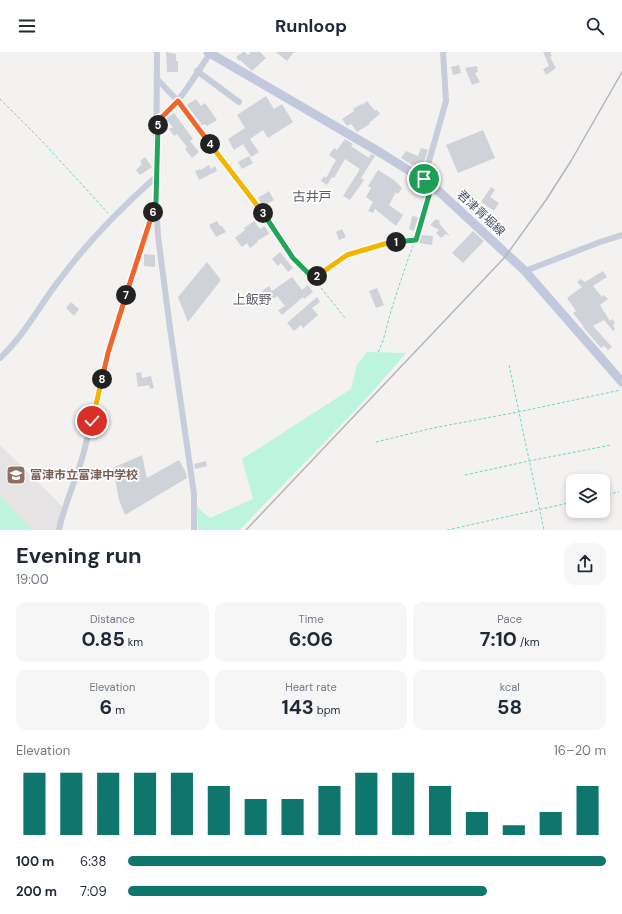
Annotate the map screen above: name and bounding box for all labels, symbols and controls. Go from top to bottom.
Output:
text: Runloop [275,14,347,38]
icon: menu [16,15,38,37]
icon: search [584,15,606,37]
pin: 5 [148,115,168,135]
text: 5 [155,118,161,132]
pin: 4 [200,134,220,154]
text: 4 [206,137,214,151]
pin [407,162,441,196]
icon: arrive [413,168,435,190]
street label: 君津青堀線 [454,187,508,239]
district label: 古井戸 [292,188,332,205]
pin: 6 [143,202,163,222]
pin: 3 [253,203,273,223]
text: 6 [150,205,156,219]
text: 3 [260,206,266,220]
pin: 1 [386,232,406,252]
text: 1 [394,235,398,249]
pin: 2 [307,266,327,286]
text: 2 [314,269,320,283]
pin: 7 [116,285,136,305]
text: 7 [123,288,129,302]
district label: 上飯野 [232,291,272,308]
pin: 8 [92,369,112,389]
text: 8 [99,372,105,386]
pin [75,404,109,438]
icon: check [81,410,103,432]
school or university icon: 富津市立富津中学校 [5,464,27,486]
place label: 富津市立富津中学校 [30,467,138,483]
map controls [566,474,610,518]
button: layers [566,474,610,518]
text: Evening run [16,541,142,570]
button: share [564,543,606,585]
text: 19:00 [16,571,49,588]
text: Distance [90,612,135,626]
text: Time [299,612,323,626]
text: Pace [497,612,522,626]
text: 0.85 [81,626,125,652]
text: 6:06 [289,626,333,652]
text: 7:10 [480,626,517,652]
text: km [125,635,143,649]
text: /km [517,635,540,649]
text: Elevation [89,680,135,694]
text: Heart rate [285,680,337,694]
text: kcal [500,680,520,694]
text: 6 [100,694,112,720]
text: 143 [282,694,314,720]
text: 58 [497,694,522,720]
text: m [112,703,125,717]
text: bpm [314,703,340,717]
text: Elevation [16,742,70,759]
text: 16–20 m [554,742,606,759]
text: 100 m [16,853,54,870]
text: 6:38 [80,853,106,870]
text: 200 m [16,883,57,900]
text: 7:09 [80,883,107,900]

